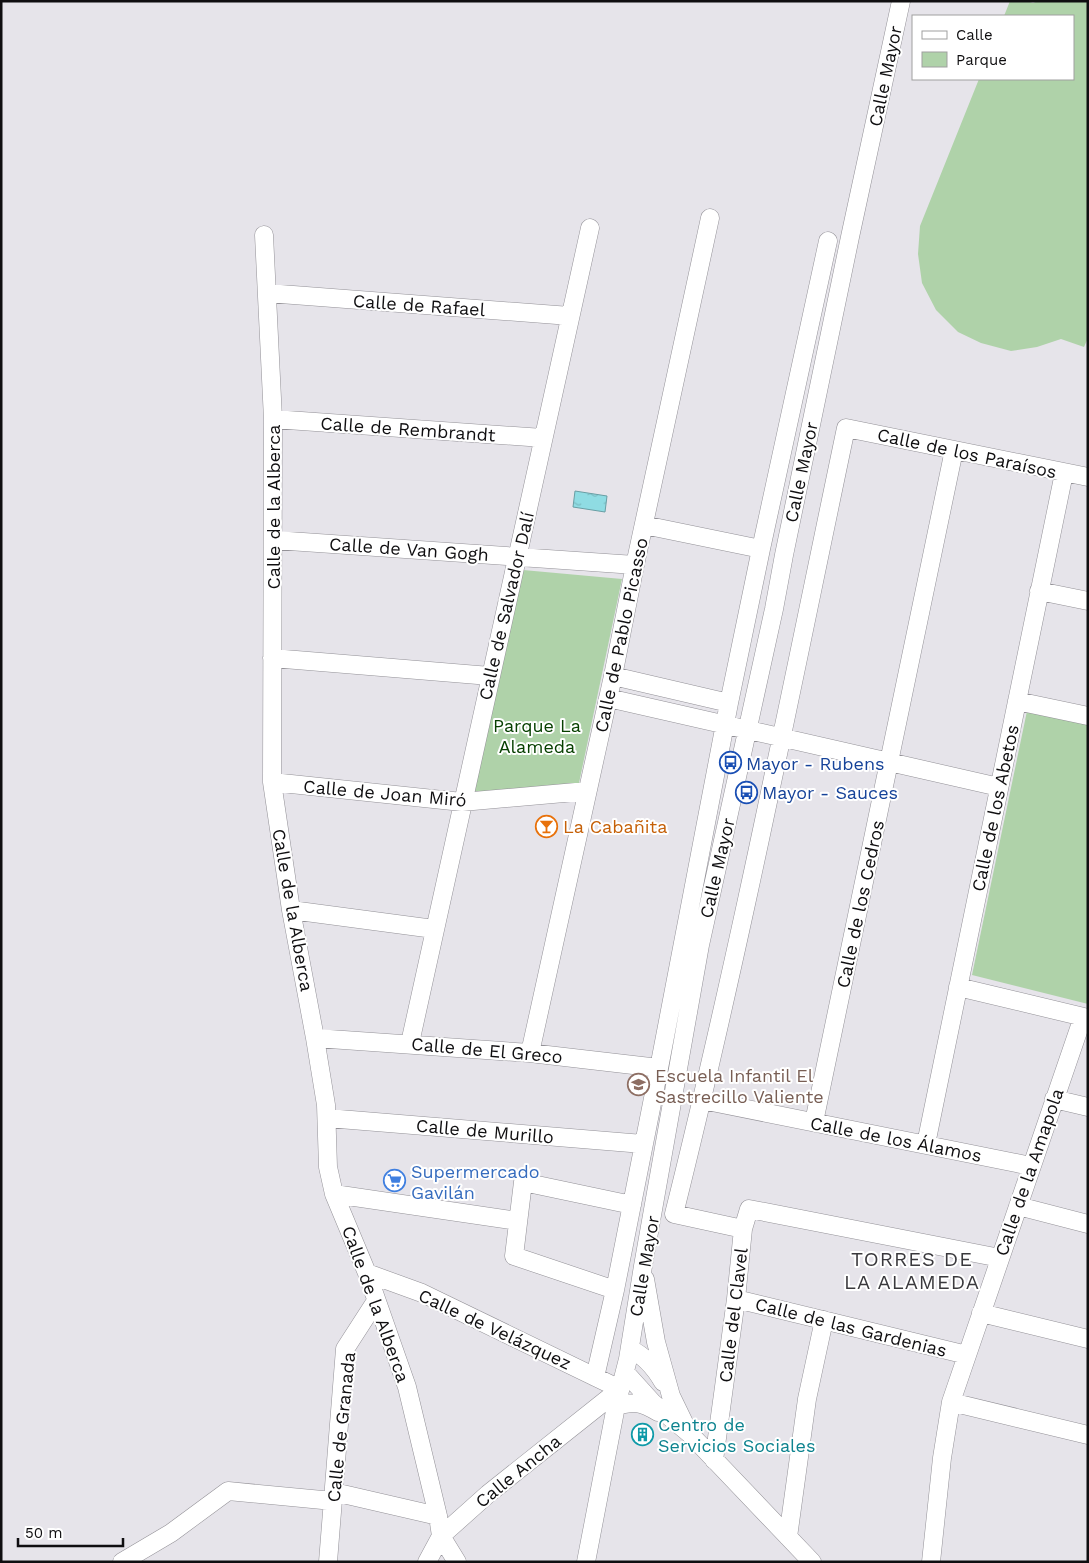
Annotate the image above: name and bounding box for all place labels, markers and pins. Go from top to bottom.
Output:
bus stop icon: Mayor - Rubens [718,751,742,775]
place label: Mayor - Rubens [746,753,885,774]
bus stop icon: Mayor - Sauces [734,780,758,804]
place label: Mayor - Sauces [762,782,898,803]
bar icon: La Cabañita [535,814,559,838]
place label: La Cabañita [563,816,667,837]
place label: Escuela Infantil El Sastrecillo Valiente [655,1065,824,1107]
school or university icon: Escuela Infantil El Sastrecillo Valiente [627,1073,651,1097]
place label: Supermercado Gavilán [411,1161,540,1203]
supermarket icon: Supermercado Gavilán [383,1169,407,1193]
place label: Centro de Servicios Sociales [658,1414,815,1456]
building icon: Centro de Servicios Sociales [630,1422,654,1446]

